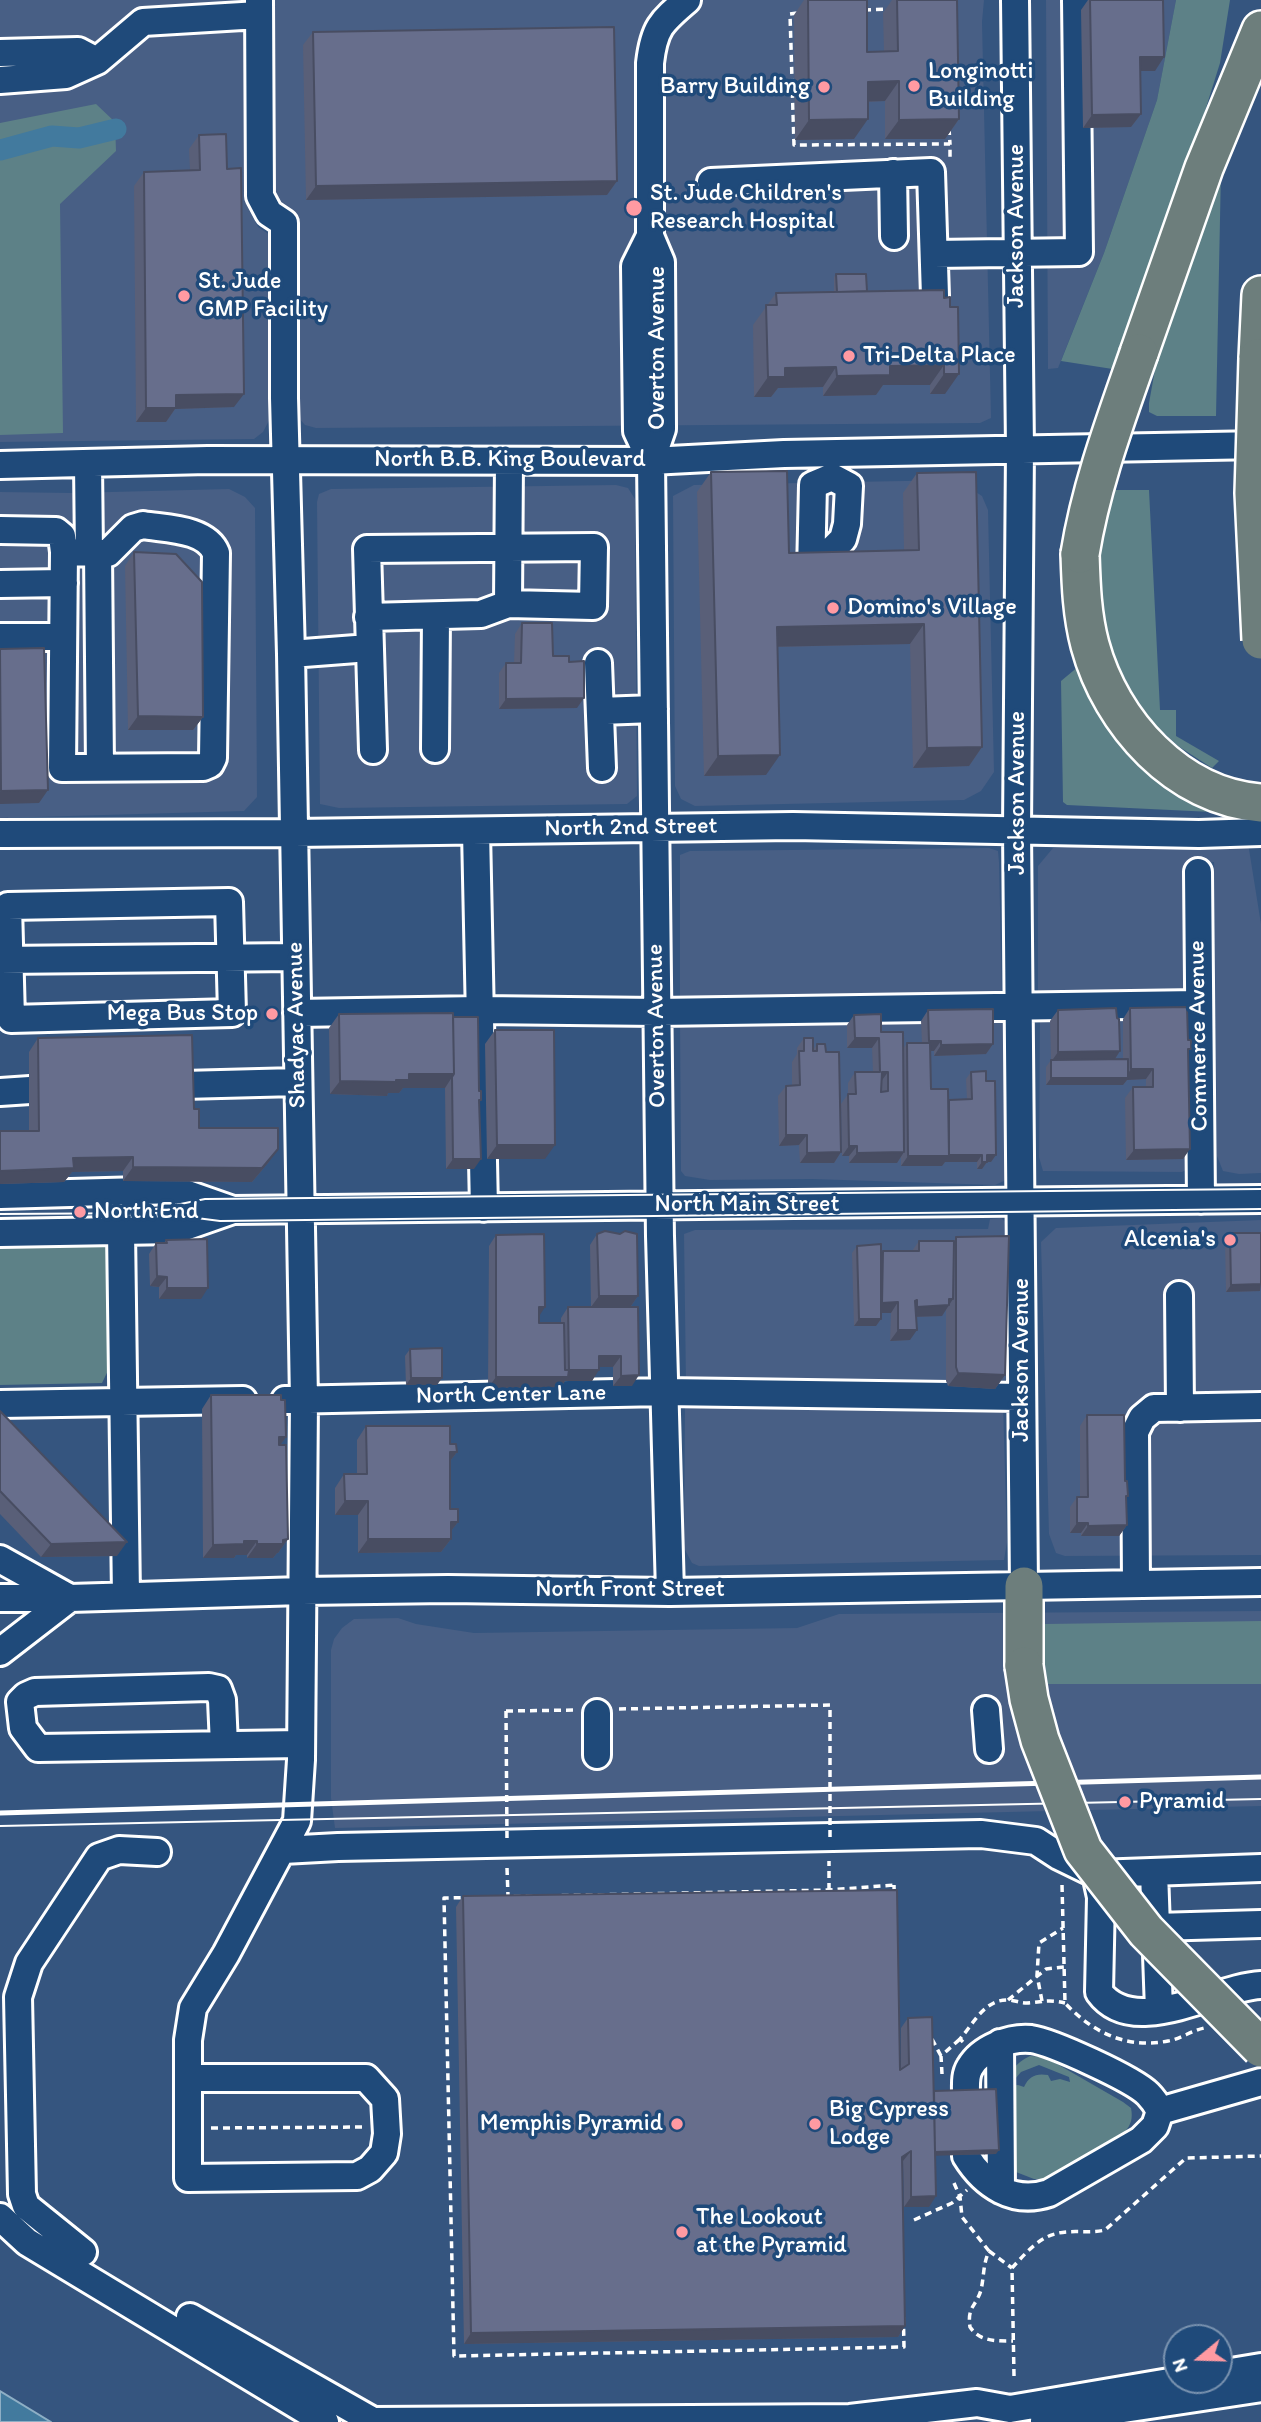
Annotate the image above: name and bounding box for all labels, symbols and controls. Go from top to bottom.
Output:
place label: Longinotti Building [928,58,1033,114]
place label: Barry Building [660,73,810,101]
marker: Longinotti Building [906,78,922,94]
marker: Barry Building [816,79,832,95]
street label: Jackson Avenue [1003,144,1031,308]
place label: St. Jude Children's Research Hospital [650,180,842,236]
marker: St. Jude Children's Research Hospital [624,198,644,218]
street label: Overton Avenue [644,266,672,430]
place label: St. Jude GMP Facility [198,268,328,324]
marker: St. Jude GMP Facility [176,288,192,304]
place label: Tri-Delta Place [863,342,1016,370]
marker: Tri-Delta Place [841,348,857,364]
street label: North B.B. King Boulevard [374,446,646,474]
place label: Domino's Village [847,594,1017,622]
marker: Domino's Village [825,600,841,616]
street label: Jackson Avenue [1004,711,1032,875]
street label: North 2nd Street [544,812,718,844]
street label: Commerce Avenue [1183,940,1215,1132]
street label: Shadyac Avenue [281,941,313,1109]
street label: Overton Avenue [641,944,673,1108]
place label: Mega Bus Stop [107,1000,258,1028]
marker: Mega Bus Stop [264,1006,280,1022]
street label: North Main Street [654,1191,840,1219]
place label: North End [94,1198,199,1226]
marker: North End [72,1204,88,1220]
place label: Alcenia's [1124,1226,1216,1254]
marker: Alcenia's [1222,1232,1238,1248]
street label: Jackson Avenue [1008,1278,1036,1442]
street label: North Center Lane [416,1379,606,1411]
street label: North Front Street [535,1576,725,1604]
place label: Pyramid [1139,1788,1225,1816]
marker: Pyramid [1117,1794,1133,1810]
place label: Big Cypress Lodge [829,2096,949,2152]
place label: Memphis Pyramid [480,2110,663,2138]
marker: Memphis Pyramid [669,2116,685,2132]
marker: Big Cypress Lodge [807,2116,823,2132]
place label: The Lookout at the Pyramid [696,2204,847,2260]
marker: The Lookout at the Pyramid [674,2224,690,2240]
north arrow [1163,2324,1233,2394]
text: N [1167,2356,1193,2375]

